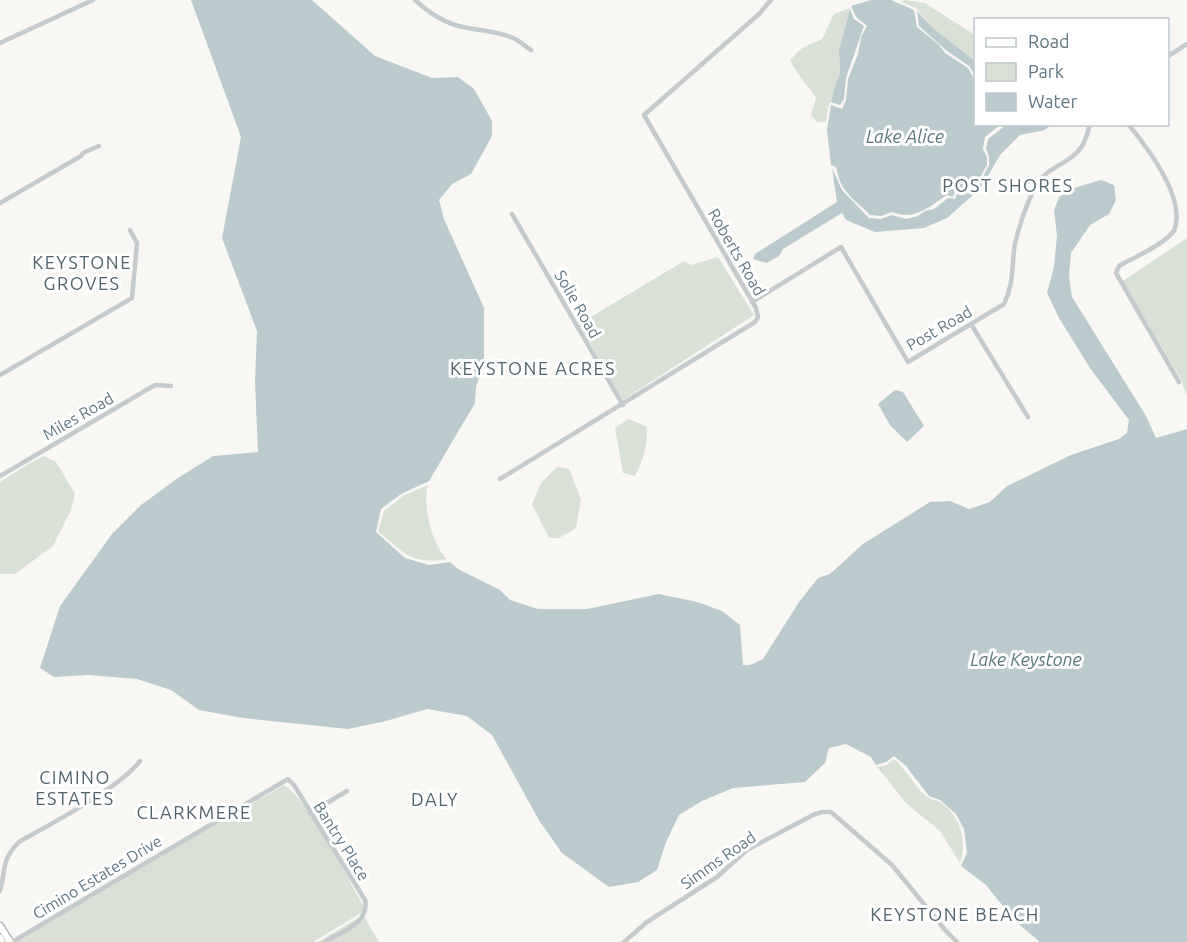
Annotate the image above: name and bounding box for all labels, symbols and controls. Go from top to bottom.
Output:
legend [974,18,1169,126]
text: Road [1028,31,1070,51]
text: Park [1028,61,1064,81]
text: Water [1028,91,1078,111]
water label: Lake Alice [866,126,944,146]
district label: POST SHORES [942,175,1074,195]
street label: Roberts Road [705,205,769,299]
district label: KEYSTONE GROVES [32,252,132,293]
street label: Solie Road [551,267,605,341]
street label: Post Road [903,302,975,354]
district label: KEYSTONE ACRES [450,358,616,378]
street label: Miles Road [40,389,116,443]
water label: Lake Keystone [970,649,1082,669]
district label: CIMINO ESTATES [35,767,115,808]
district label: DALY [411,789,459,809]
street label: Bantry Place [311,798,373,884]
district label: CLARKMERE [136,802,252,822]
street label: Simms Road [677,828,759,892]
street label: Cimino Estates Drive [29,831,165,923]
district label: KEYSTONE BEACH [870,904,1040,924]

